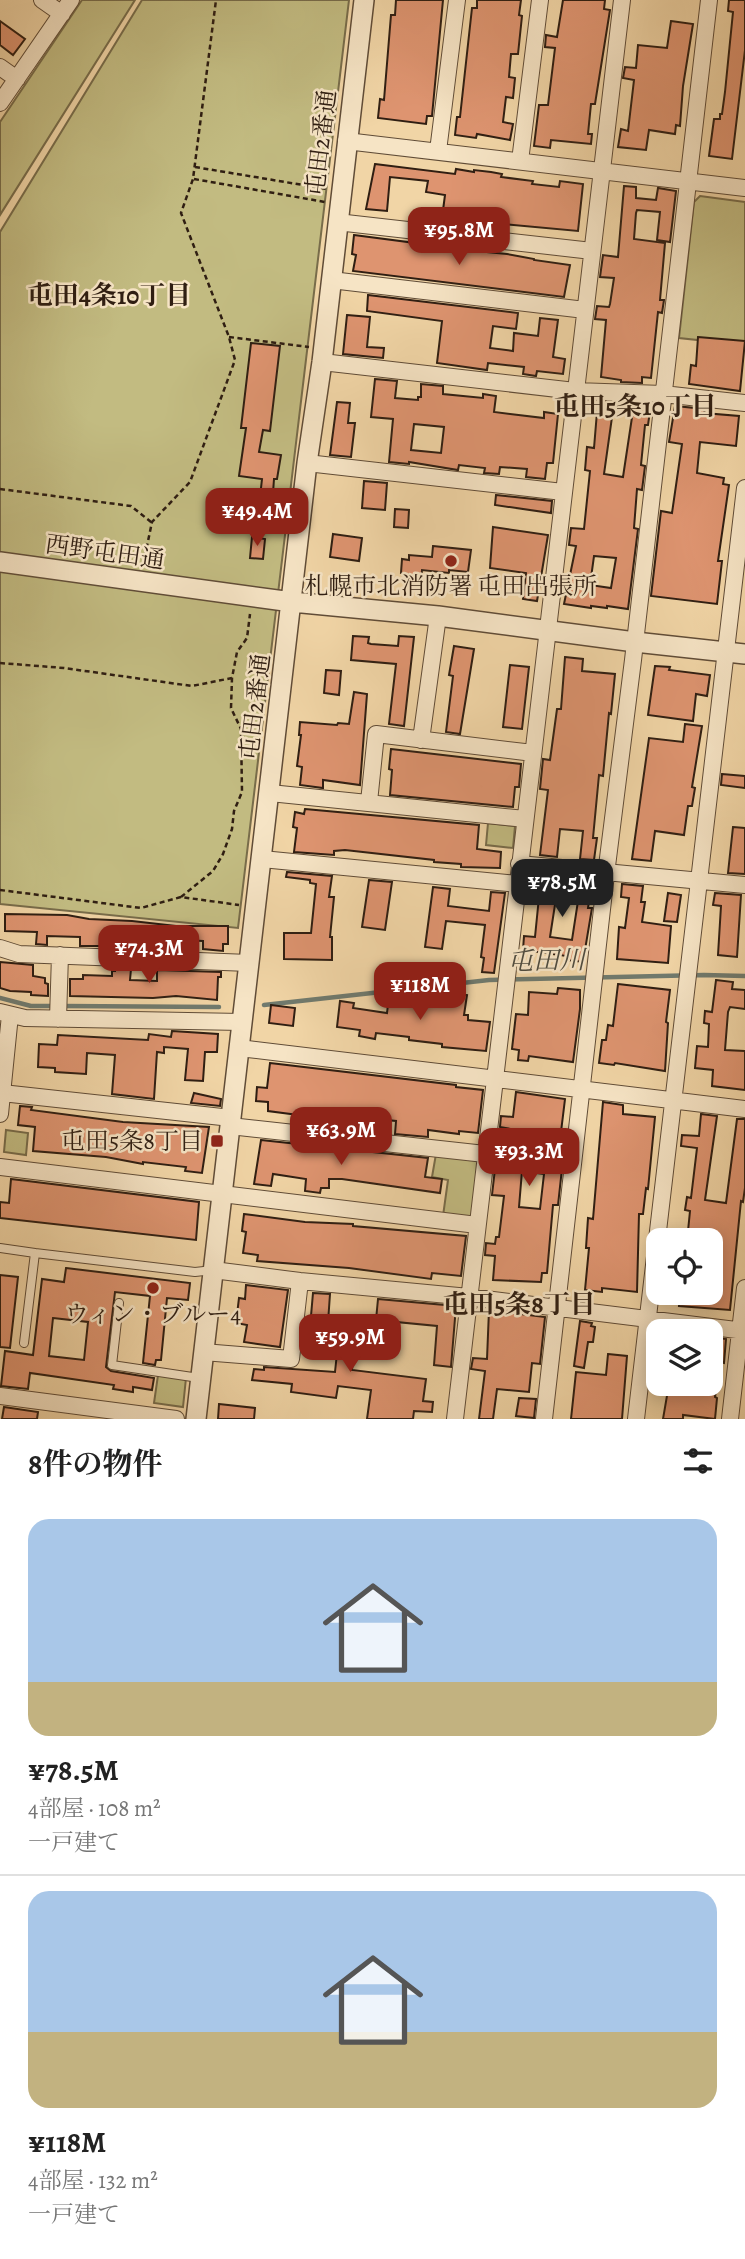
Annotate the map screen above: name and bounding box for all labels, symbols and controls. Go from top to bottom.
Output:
street label: 屯田2番通 [299,88,343,198]
pin: ¥95.8M [402,208,516,267]
text: ¥95.8M [424,214,494,245]
district label: 屯田4条10丁目 [27,278,191,313]
district label: 屯田5条10丁目 [553,389,717,424]
pin: ¥49.4M [200,489,314,548]
text: ¥49.4M [221,495,293,526]
street label: 西野屯田通 [43,528,167,576]
marker: 札幌市北消防署 屯田出張所 [443,553,459,569]
place label: 札幌市北消防署 屯田出張所 [305,570,597,602]
street label: 屯田2番通 [233,652,277,762]
pin: ¥78.5M [505,860,619,919]
text: ¥78.5M [527,866,597,897]
pin: ¥74.3M [92,926,206,985]
text: ¥74.3M [114,932,184,963]
water label: 屯田川 [507,942,588,979]
pin: ¥118M [371,962,469,1022]
text: ¥118M [390,969,450,1000]
pin: ¥63.9M [284,1108,398,1167]
text: ¥63.9M [306,1114,376,1145]
place label: 屯田5条8丁目 [61,1125,203,1157]
pin: ¥93.3M [472,1128,586,1188]
marker: 屯田5条8丁目 [209,1133,225,1149]
text: ¥93.3M [494,1135,564,1166]
map controls [646,1228,723,1396]
button: locate [646,1228,723,1305]
marker: ウィン・ブルー4 [145,1280,161,1296]
district label: 屯田5条8丁目 [442,1287,596,1322]
place label: ウィン・ブルー4 [65,1298,241,1330]
pin: ¥59.9M [293,1314,407,1374]
button: layers [646,1319,723,1396]
text: ¥59.9M [315,1321,385,1352]
icon: filters [679,1442,717,1480]
text: 8件の物件 [28,1444,162,1484]
icon: home [310,1565,436,1691]
text: ¥78.5M [28,1750,119,1790]
text: 4部屋 · 108 m² [28,1793,161,1824]
text: 一戸建て [28,1827,120,1858]
icon: home [310,1937,436,2063]
text: ¥118M [28,2122,106,2162]
text: 4部屋 · 132 m² [28,2165,158,2196]
text: 一戸建て [28,2199,120,2230]

